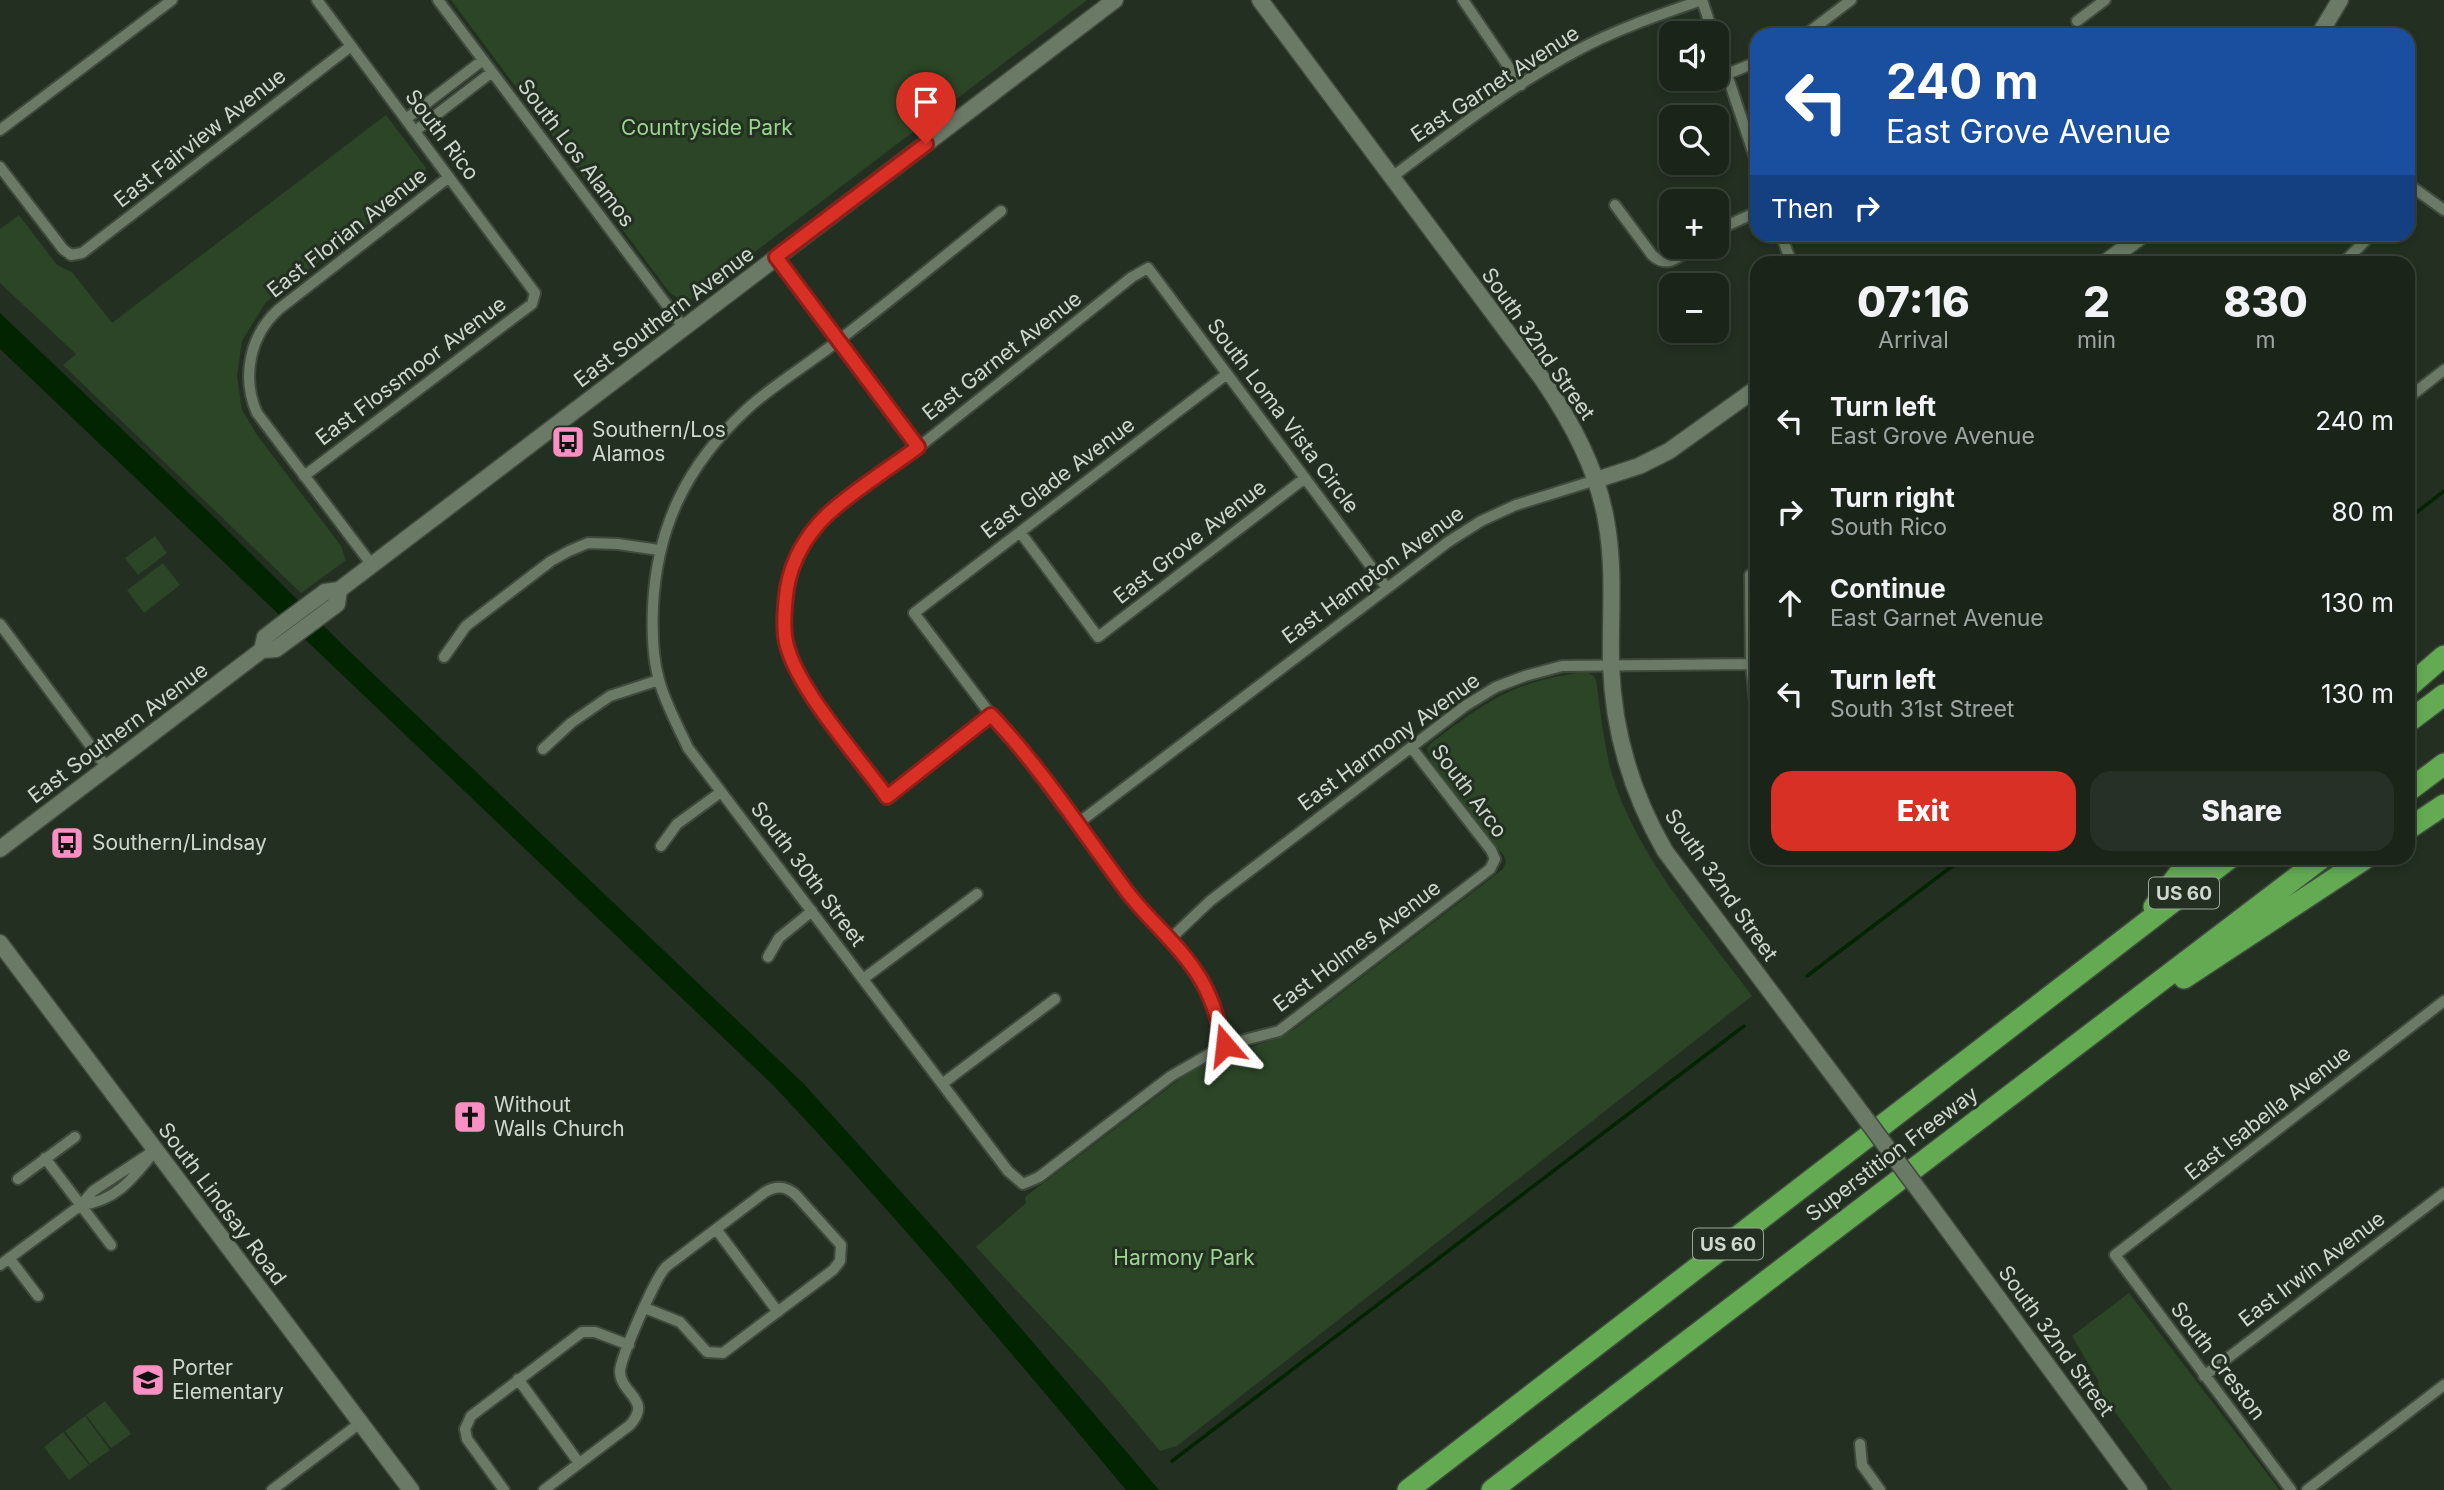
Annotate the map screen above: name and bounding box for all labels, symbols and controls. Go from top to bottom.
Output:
street label: East Garnet Avenue [1406,20,1583,147]
map controls [1659,21,1729,343]
button: sound [1659,21,1729,91]
text: 240 m [1886,52,2039,111]
icon: left [1771,56,1862,147]
street label: East Fairview Avenue [109,63,290,212]
pin [896,72,956,144]
street label: South Los Alamos [513,74,640,232]
icon: arrive [907,83,945,121]
street label: South Rico [400,84,485,185]
button: search [1659,105,1729,175]
text: East Grove Avenue [1886,112,2171,151]
park label: Countryside Park [621,115,793,140]
street label: East Florian Avenue [262,163,431,303]
button: + [1659,189,1729,259]
icon: right [1848,189,1886,227]
text: Then [1771,193,1834,224]
street label: East Southern Avenue [569,241,759,392]
street label: South 32nd Street [1477,263,1600,425]
button: − [1659,273,1729,343]
text: 07:16 [1857,276,1970,327]
text: 2 [2083,276,2110,327]
text: 830 [2223,276,2308,327]
street label: East Garnet Avenue [917,286,1086,426]
street label: East Flossmoor Avenue [311,291,511,450]
street label: South Loma Vista Circle [1202,314,1365,518]
text: Arrival [1878,326,1949,354]
text: min [2077,326,2116,354]
text: m [2255,326,2276,354]
text: Turn left [1830,391,1936,422]
icon: left [1771,402,1809,440]
text: 240 m [2315,405,2394,436]
street label: East Glade Avenue [976,412,1139,543]
place label: Southern/Los Alamos [592,417,726,466]
text: East Grove Avenue [1830,422,2035,450]
bus stop icon: Southern/Los Alamos [549,423,587,461]
street label: East Grove Avenue [1108,474,1271,609]
text: Turn right [1830,482,1955,513]
icon: right [1771,493,1809,531]
text: 80 m [2331,496,2394,527]
street label: East Hampton Avenue [1277,500,1468,649]
text: South Rico [1830,513,1947,541]
text: Continue [1830,573,1946,604]
icon: ahead [1771,584,1809,622]
text: 130 m [2321,587,2394,618]
text: East Garnet Avenue [1830,604,2044,632]
street label: East Southern Avenue [23,657,213,808]
text: Turn left [1830,664,1936,695]
street label: East Harmony Avenue [1293,667,1484,816]
icon: left [1771,675,1809,713]
text: 130 m [2321,678,2394,709]
text: South 31st Street [1830,695,2014,723]
street label: South Arco [1426,739,1513,842]
button: Exit [1771,771,2076,851]
button: Share [2090,771,2394,851]
street label: South 30th Street [746,796,871,951]
street label: South 32nd Street [1660,804,1783,966]
bus stop icon: Southern/Lindsay [48,824,86,862]
place label: Southern/Lindsay [92,830,267,855]
street label: East Holmes Avenue [1268,875,1445,1017]
road number: US 60 [2149,878,2219,908]
position arrow [1188,1008,1262,1082]
street label: East Isabella Avenue [2180,1040,2356,1185]
street label: Superstition Freeway [1801,1081,1983,1226]
place label: Without Walls Church [494,1092,625,1141]
church icon: Without Walls Church [451,1098,489,1136]
street label: South Lindsay Road [153,1118,292,1290]
street label: East Irwin Avenue [2234,1206,2390,1332]
road number: US 60 [1693,1228,1763,1260]
park label: Harmony Park [1113,1245,1255,1270]
street label: South 32nd Street [1993,1261,2119,1421]
street label: South Creston [2166,1297,2271,1425]
place label: Porter Elementary [172,1355,284,1404]
school or university icon: Porter Elementary [129,1361,167,1399]

